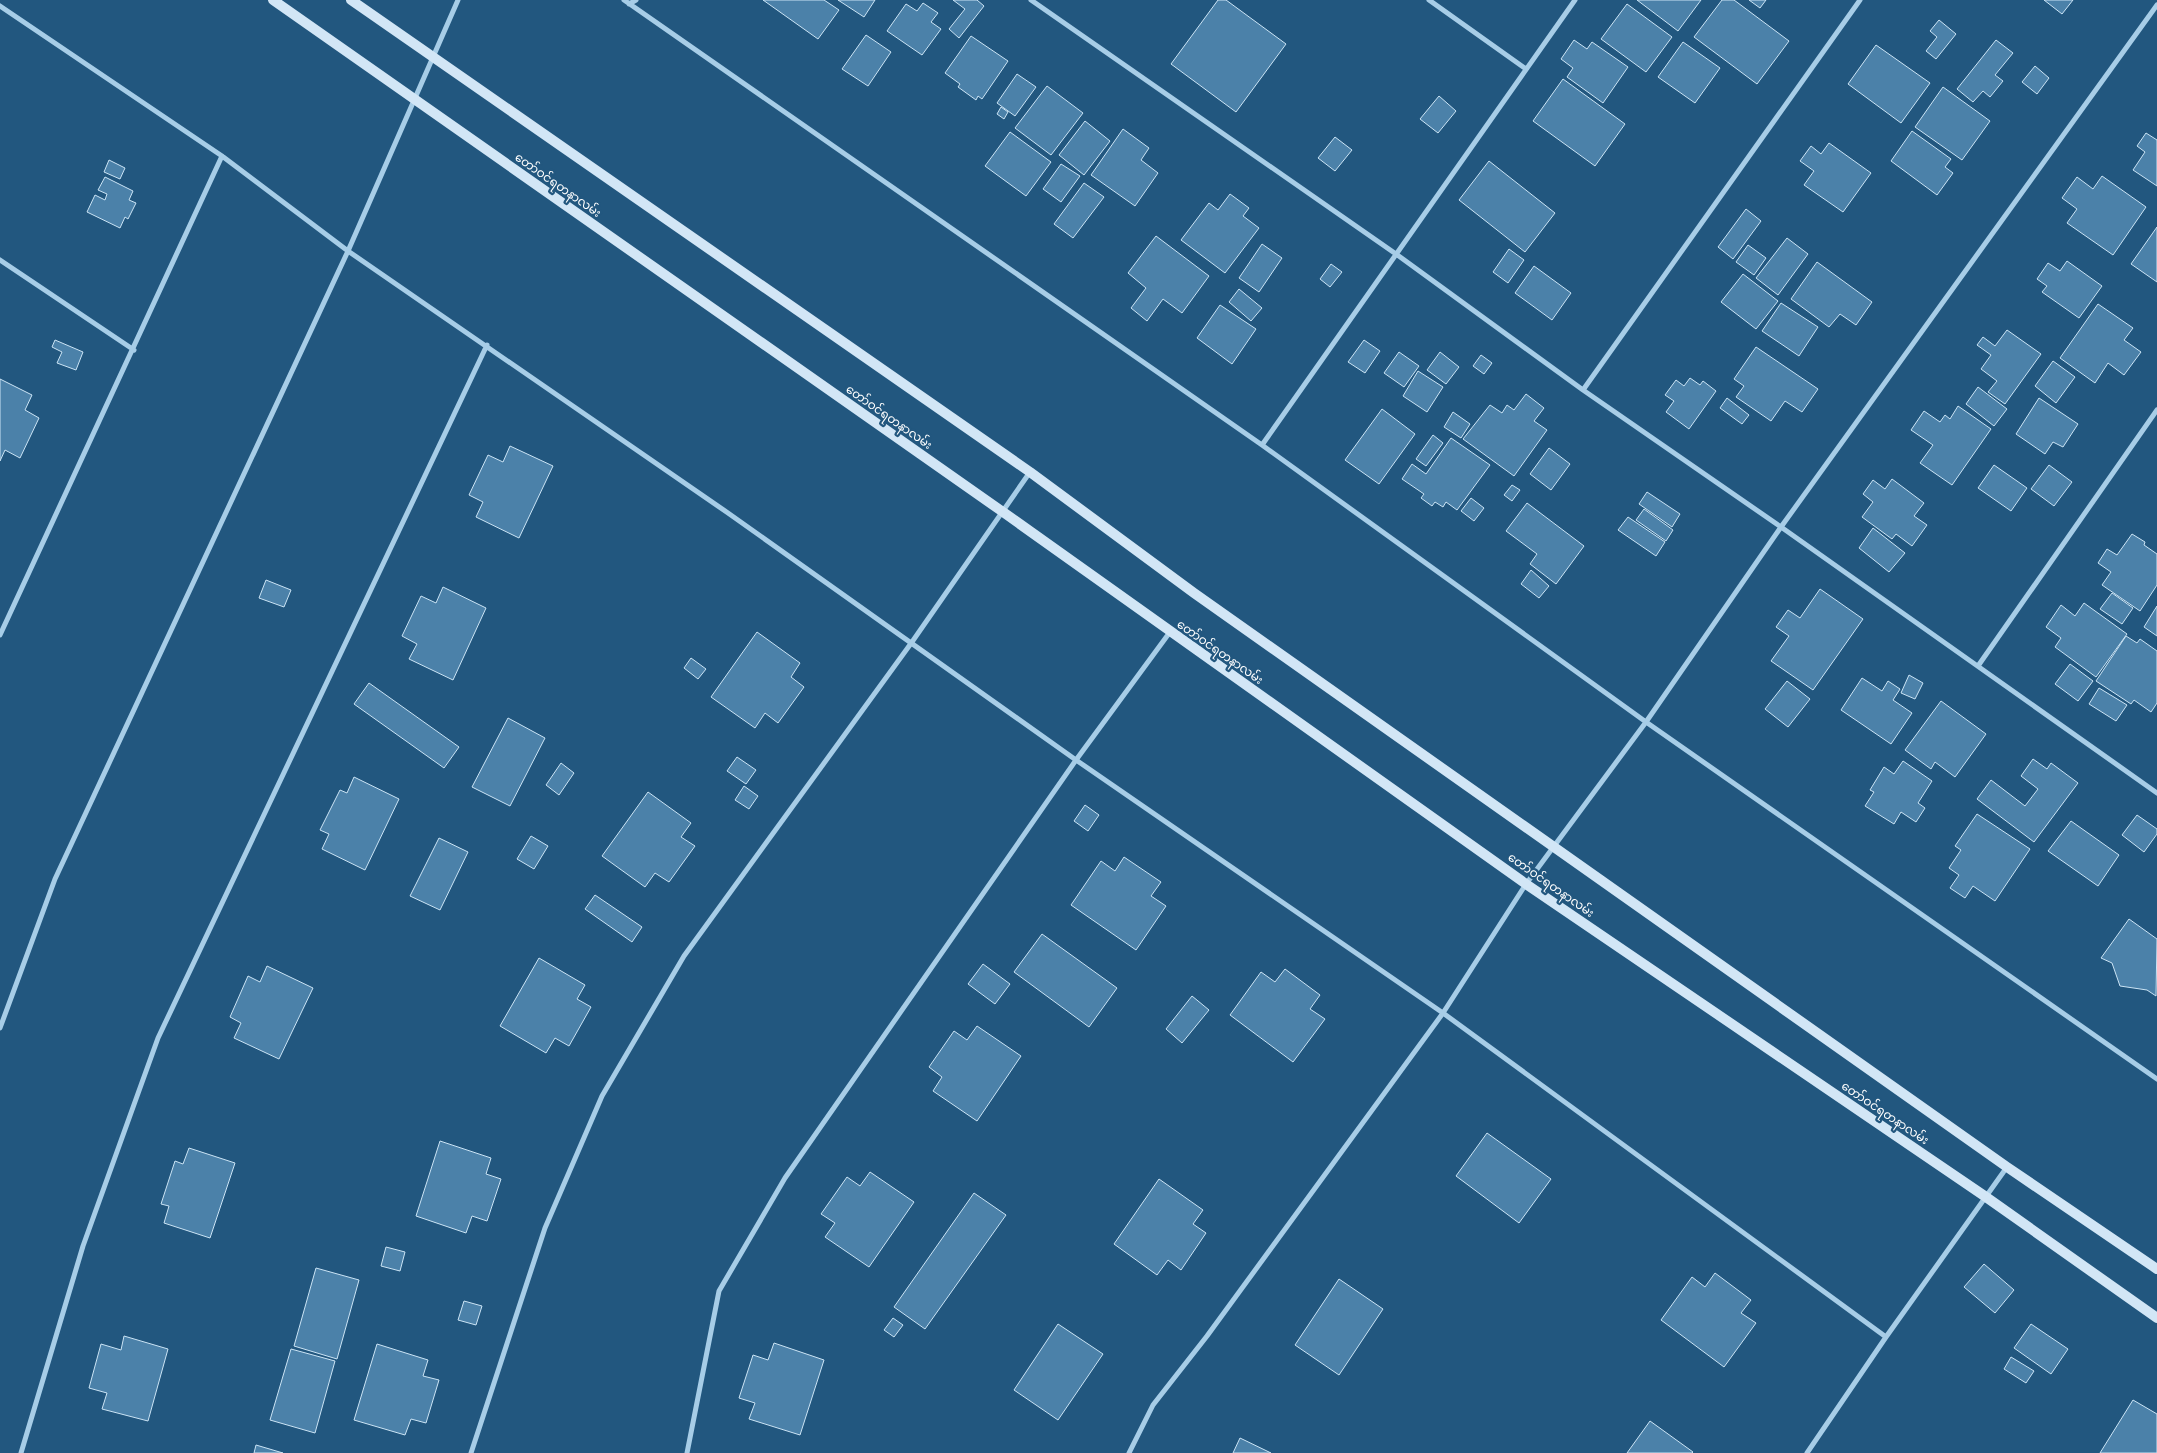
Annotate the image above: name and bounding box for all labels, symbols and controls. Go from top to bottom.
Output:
street label: တော်ဝင်ရတနာလမ်း [510,148,605,222]
street label: တော်ဝင်ရတနာလမ်း [841,380,936,454]
street label: တော်ဝင်ရတနာလမ်း [1172,615,1267,689]
street label: တော်ဝင်ရတနာလမ်း [1503,848,1598,922]
street label: တော်ဝင်ရတနာလမ်း [1837,1077,1932,1150]

